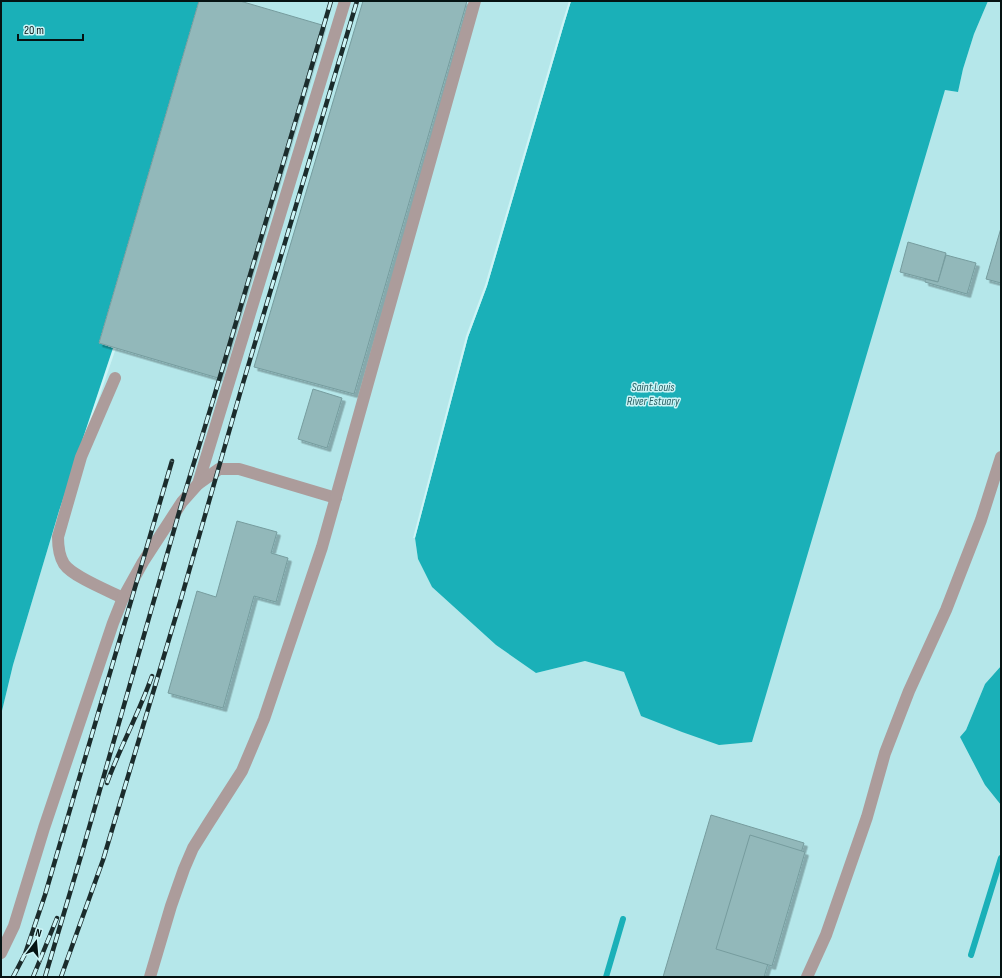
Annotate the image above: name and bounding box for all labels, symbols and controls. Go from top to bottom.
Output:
scale bar [18,16,83,42]
text: 20 m [24,23,44,38]
water label: Saint Louis River Estuary [627,380,680,409]
north arrow [16,922,56,962]
text: N [34,926,43,940]

